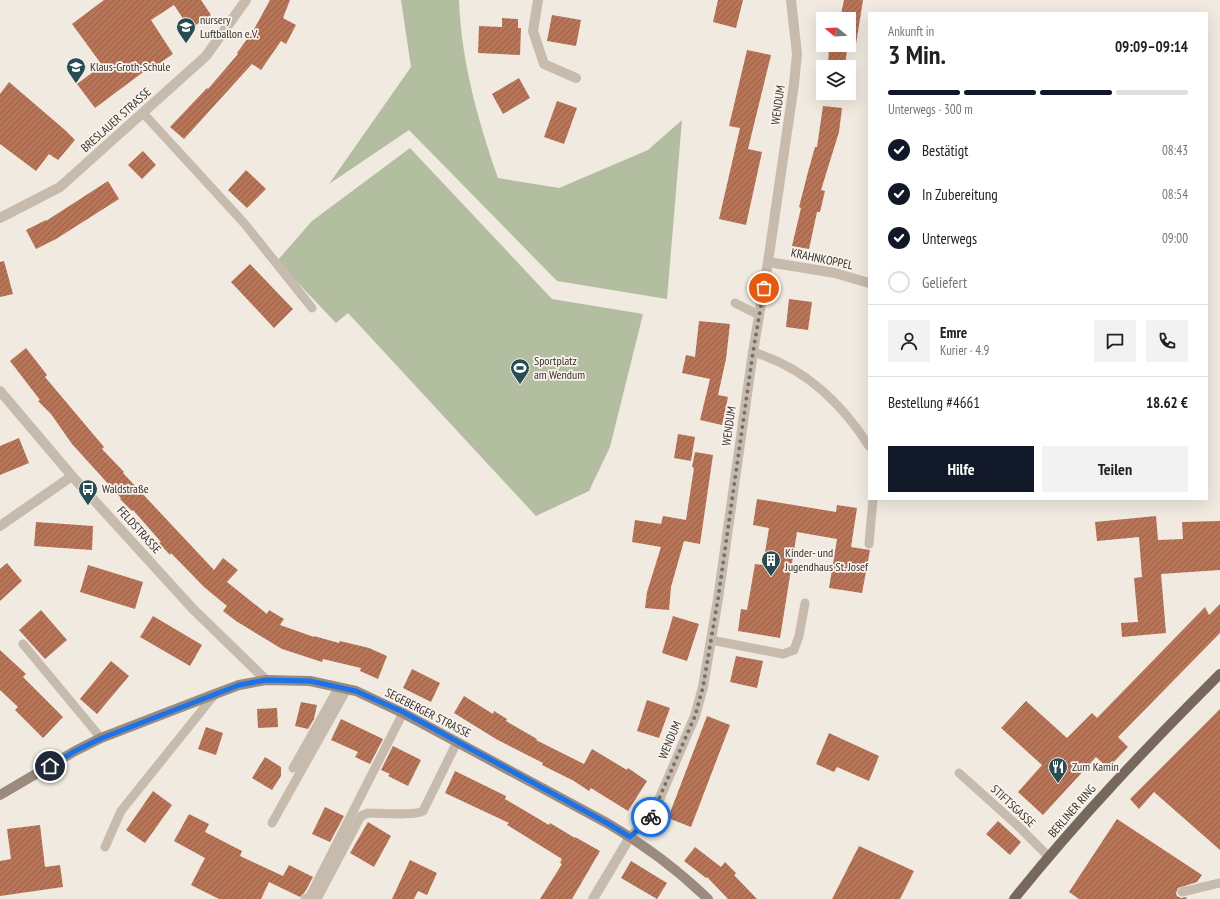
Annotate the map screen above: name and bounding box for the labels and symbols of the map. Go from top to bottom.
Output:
place label: nursery Luftballon e.V. [200,12,259,41]
north arrow [816,12,856,52]
school or university icon: nursery Luftballon e.V. [175,16,197,44]
school or university icon: Klaus-Groth-Schule [65,56,87,84]
place label: Klaus-Groth-Schule [90,59,170,74]
street label: BRESLAUER STRASSE [77,84,154,155]
street label: WENDUM [767,84,788,126]
street label: KRAHNKOPPEL [790,245,855,272]
pin [747,271,781,305]
place label: Sportplatz am Wendum [534,353,585,382]
sports icon: Sportplatz am Wendum [509,357,531,385]
street label: WENDUM [718,405,739,447]
bus stop icon: Waldstraße [77,478,99,506]
place label: Waldstraße [102,481,149,496]
street label: FELDSTRASSE [114,503,165,556]
place label: Kinder- und Jugendhaus St. Josef [784,545,869,574]
building icon: Kinder- und Jugendhaus St. Josef [760,549,782,577]
street label: SEGEBERGER STRASSE [383,685,474,741]
street label: WENDUM [655,719,684,761]
pin [33,749,67,783]
restaurant icon: Zum Kamin [1047,756,1069,784]
place label: Zum Kamin [1072,759,1119,774]
street label: STIFTSGASSE [988,781,1039,830]
street label: BERLINER RING [1045,781,1099,840]
courier [631,797,671,837]

